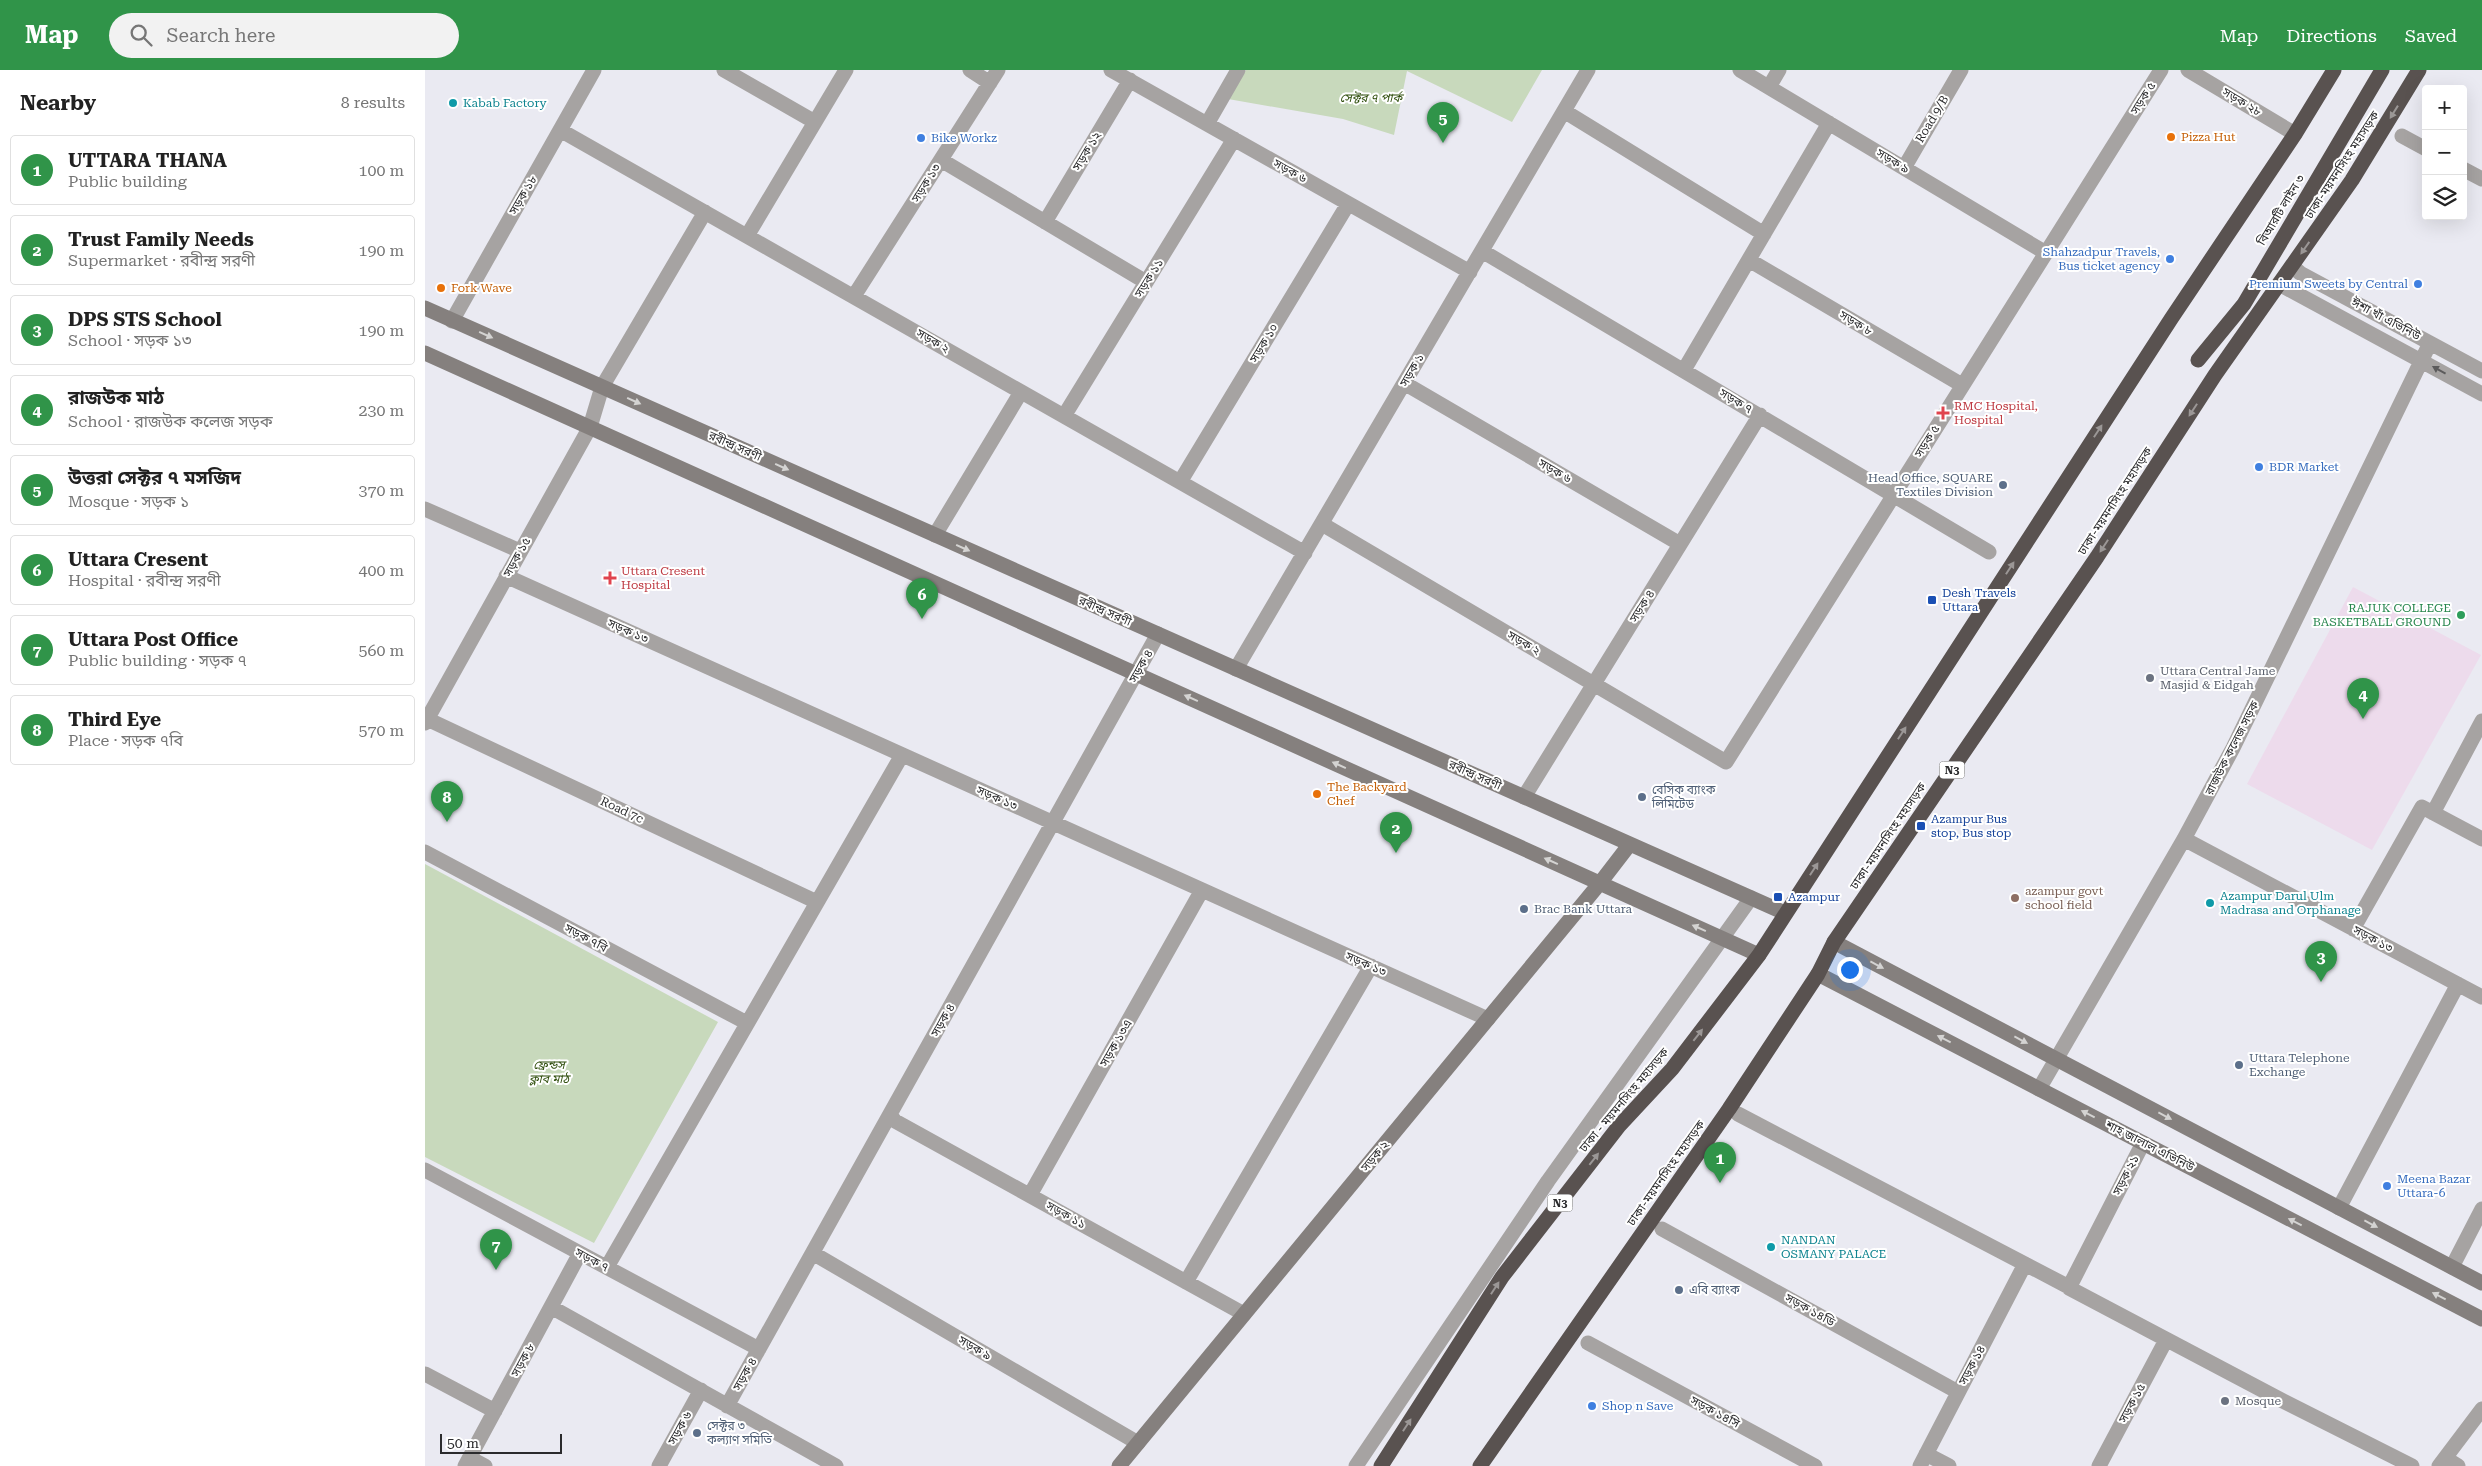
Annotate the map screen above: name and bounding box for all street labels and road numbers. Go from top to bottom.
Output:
street label: সড়ক ৫ [2127,79,2158,118]
street label: সড়ক ২৮ [2219,84,2264,119]
street label: Road 9/B [1912,93,1952,145]
street label: ঢাকা-ময়মনসিংহ মহাসড়ক [2301,108,2382,222]
street label: সড়ক ১২ [1069,129,1104,174]
street label: সড়ক ৯ [1873,145,1912,176]
street label: সড়ক ৬ [1270,156,1309,186]
street label: সড়ক ১৩ [908,161,943,206]
street label: বিআরটি লাইন ৩ [2253,172,2308,249]
street label: সড়ক ১৮ [506,173,540,218]
street label: সড়ক ১১ [1131,256,1166,301]
street label: ঈশা খাঁ এভিনিউ [2348,294,2424,343]
street label: সড়ক ৮ [1836,307,1875,338]
street label: সড়ক ১০ [1246,321,1281,366]
street label: সড়ক ২ [913,325,952,356]
street label: সড়ক ১ [1396,351,1427,390]
street label: সড়ক ৭ [1716,385,1755,416]
street label: সড়ক ৫ [1911,422,1942,461]
street label: রবীন্দ্র সরণী [706,427,765,464]
street label: ঢাকা-ময়মনসিংহ মহাসড়ক [2074,444,2155,558]
street label: সড়ক ৬ [1535,455,1574,486]
street label: সড়ক ১৫ [500,535,534,580]
street label: সড়ক ৪ [1626,587,1657,626]
street label: রবীন্দ্র সরণী [1076,592,1135,629]
street label: সড়ক ১৩ [605,615,650,646]
street label: সড়ক ২ [1504,627,1543,658]
street label: সড়ক ৪ [1126,647,1156,686]
street label: রাজউক কলেজ সড়ক [2201,698,2262,798]
street label: রবীন্দ্র সরণী [1446,756,1505,793]
road number: N3 [1939,762,1965,778]
street label: ঢাকা-ময়মনসিংহ মহাসড়ক [1846,779,1929,893]
street label: সড়ক ১৩ [974,782,1019,813]
street label: Road 7c [598,794,646,826]
street label: সড়ক ৭বি [561,920,611,955]
street label: সড়ক ১৩ [2350,922,2395,955]
street label: সড়ক ১৩ [1343,948,1388,979]
street label: সড়ক ৪ [928,1001,958,1040]
street label: সড়ক ১৩এ [1097,1017,1135,1070]
street label: ঢাকা - ময়মনসিংহ মহাসড়ক [1575,1044,1672,1156]
street label: শাহ জালাল এভিনিউ [2103,1116,2197,1175]
street label: ঢাকা-ময়মনসিংহ মহাসড়ক [1623,1117,1708,1229]
street label: সড়ক ২ [1357,1138,1392,1175]
street label: সড়ক ২১ [2110,1153,2142,1198]
road number: N3 [1547,1194,1573,1212]
street label: সড়ক ১১ [1043,1198,1088,1232]
street label: সড়ক ৭ [572,1245,611,1275]
street label: সড়ক ১৪ডি [1782,1289,1838,1330]
street label: সড়ক ৯ [955,1332,994,1363]
street label: সড়ক ৮ [508,1341,538,1380]
street label: সড়ক ১৪ [1955,1343,1988,1388]
street label: সড়ক ৪ [730,1355,760,1394]
street label: সড়ক ১৫ [2115,1381,2148,1426]
street label: সড়ক ১৪সি [1687,1392,1743,1431]
street label: সড়ক ৬ [665,1409,695,1448]

